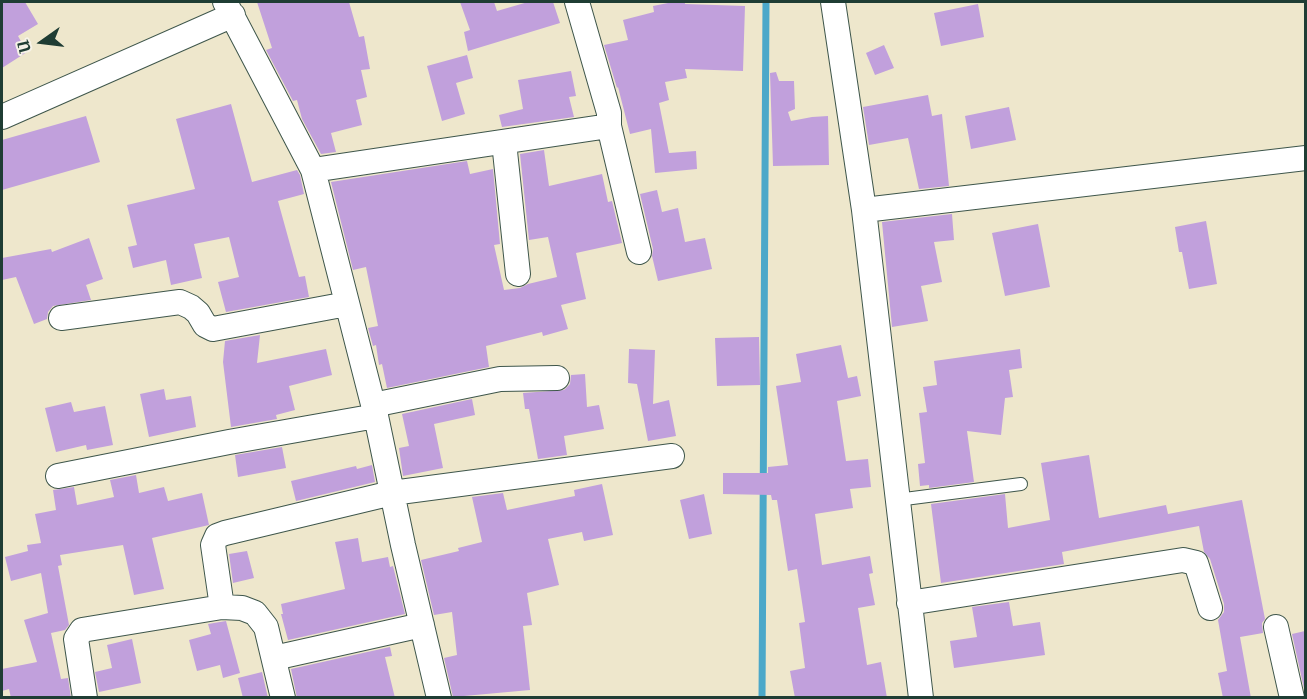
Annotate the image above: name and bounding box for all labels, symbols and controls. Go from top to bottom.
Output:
north arrow [12,12,72,72]
text: U [13,38,35,55]

